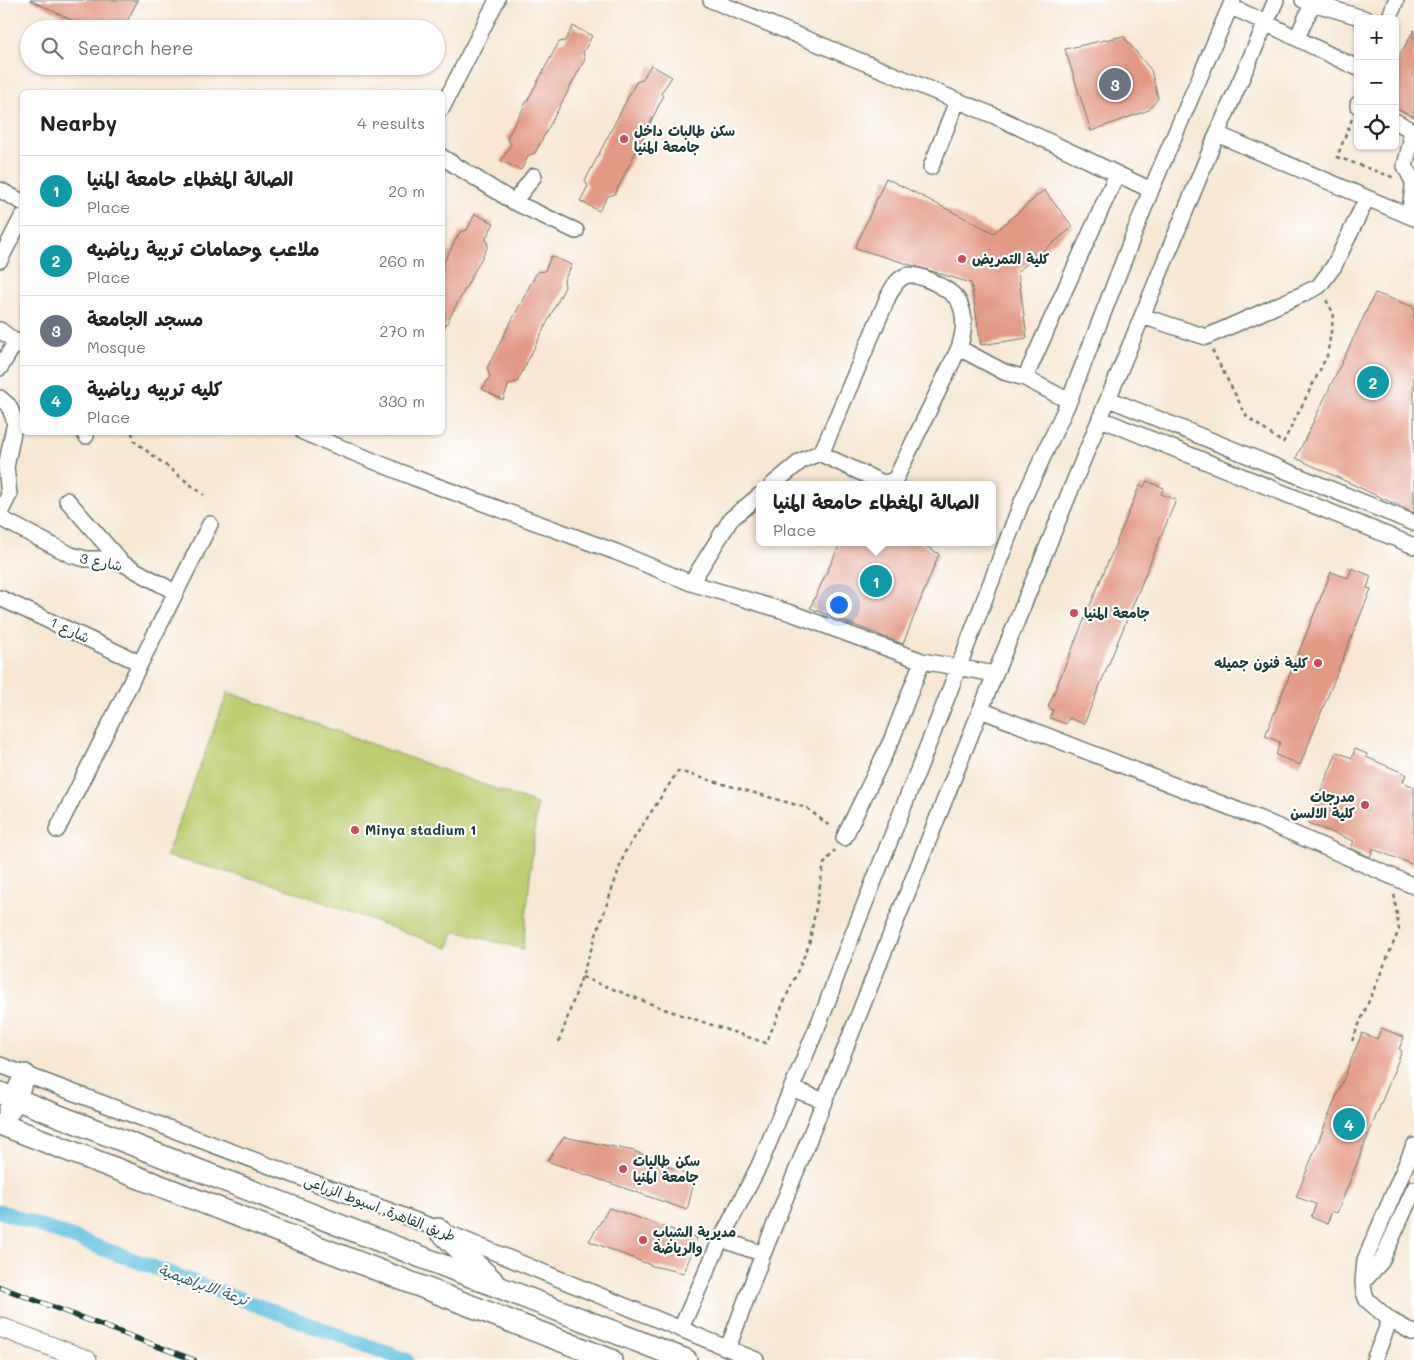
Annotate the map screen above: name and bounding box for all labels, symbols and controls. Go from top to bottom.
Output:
map controls [1354,15,1399,150]
button: + [1354,15,1399,60]
search box [20,20,445,75]
icon: search [38,34,66,62]
text: Search here [78,35,194,60]
button: − [1354,60,1399,105]
pin: 3 [1099,65,1131,103]
button: locate [1354,105,1399,150]
text: Nearby [40,109,117,136]
text: 4 results [357,112,425,133]
place label: سكن طالبات داخل جامعة المنيا [634,121,735,156]
marker: سكن طالبات داخل جامعة المنيا [618,133,630,145]
text: الصالة المغطاء حامعة المنيا [87,166,293,191]
text: 1 [52,180,60,201]
text: 20 m [388,180,425,201]
text: Place [87,196,130,217]
text: ملاعب وحمامات تربية رياضيه [87,236,319,261]
place label: كلية التمريض [972,249,1050,268]
text: 2 [52,250,60,271]
text: 260 m [379,250,425,271]
marker: كلية التمريض [956,253,968,265]
text: Place [87,266,130,287]
text: مسجد الجامعة [87,306,203,331]
text: 3 [51,320,61,341]
text: 270 m [379,320,425,341]
text: Mosque [87,336,146,357]
pin: 2 [1357,363,1389,401]
text: كليه تربيه رياضية [87,376,222,401]
text: 4 [51,390,61,411]
text: 330 m [379,390,425,411]
text: Place [87,406,130,427]
popup [756,481,996,546]
text: الصالة المغطاء حامعة المنيا [773,489,979,514]
text: Place [773,519,816,540]
street label: شارع 3 [78,548,124,576]
pin: 1 [860,562,892,600]
your location [826,592,852,618]
place label: جامعة المنيا [1084,603,1150,622]
marker: جامعة المنيا [1068,607,1080,619]
street label: شارع 1 [47,612,93,648]
place label: كلية فنون جميله [1214,653,1309,673]
marker: كلية فنون جميله [1312,657,1324,669]
place label: مدرجات كلية الالسن [1290,787,1356,822]
marker: مدرجات كلية الالسن [1359,799,1371,811]
place label: Minya stadium 1 [365,820,476,839]
marker: Minya stadium 1 [349,824,361,836]
pin: 4 [1333,1105,1365,1143]
place label: سكن طاليات جامعة المنيا [633,1151,700,1186]
marker: سكن طاليات جامعة المنيا [617,1163,629,1175]
street label: طريق القاهرة, اسيوط الزراعى [302,1170,459,1245]
place label: مديرية الشباب والرياضة [653,1222,736,1257]
marker: مديرية الشباب والرياضة [637,1234,649,1246]
water label: ترعة الابراهيمية [156,1259,253,1310]

